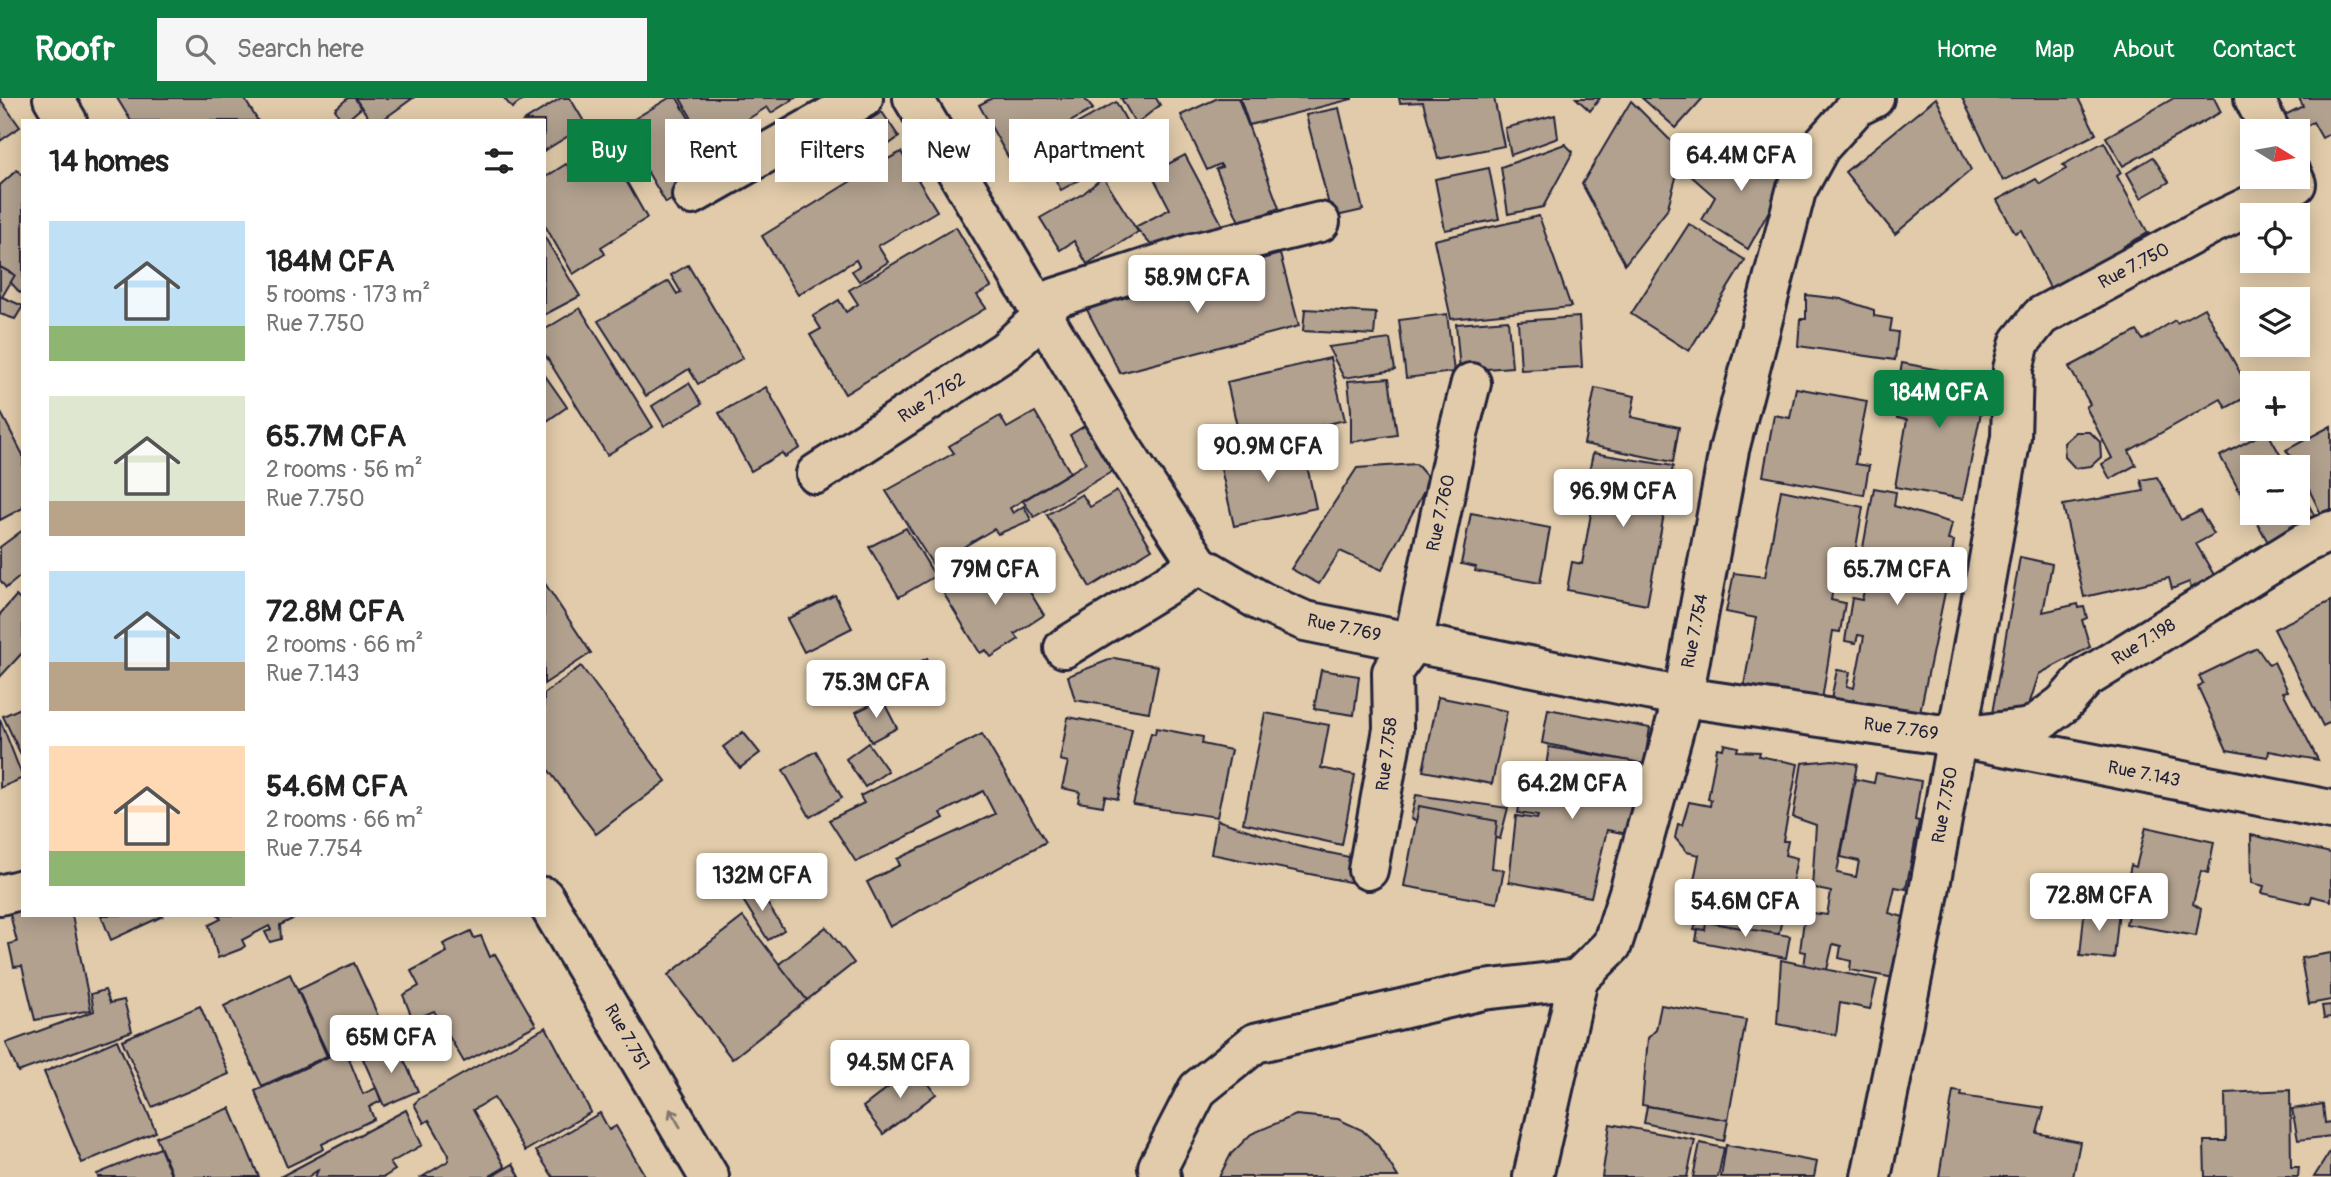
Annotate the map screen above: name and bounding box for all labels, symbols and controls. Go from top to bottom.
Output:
search box [157,18,647,81]
text: Roofr [35,29,115,70]
icon: search [181,30,219,68]
text: Search here [237,33,364,65]
text: Home [1936,35,1997,64]
text: Map [2035,35,2075,64]
text: About [2113,35,2175,64]
text: Contact [2213,35,2296,64]
chip: Buy [567,119,651,182]
chip: Rent [665,119,761,182]
chip: Filters [775,119,888,182]
chip: New [902,119,995,182]
chip: Apartment [1009,119,1169,182]
north arrow [2240,119,2310,189]
map controls [2240,119,2310,525]
pin: 64.4M CFA [1661,134,1821,193]
text: 64.4M CFA [1686,141,1796,170]
icon: filters [480,142,518,180]
text: 14 homes [49,143,169,180]
button: locate [2240,203,2310,273]
street label: Rue 7.750 [2094,238,2174,294]
text: 184M CFA [266,243,394,280]
icon: home [105,249,189,333]
pin: 58.9M CFA [1117,256,1277,315]
text: 58.9M CFA [1144,263,1250,292]
text: 5 rooms · 173 m² [266,280,430,309]
button: layers [2240,287,2310,357]
text: Rue 7.750 [266,309,365,338]
street label: Rue 7.762 [894,368,970,428]
pin: 184M CFA [1867,370,2011,430]
button: + [2240,371,2310,441]
text: 184M CFA [1890,378,1988,407]
text: 65.7M CFA [266,418,406,455]
icon: home [105,424,189,508]
pin: 90.9M CFA [1188,424,1348,484]
text: 90.9M CFA [1214,432,1322,461]
text: 2 rooms · 56 m² [266,455,423,484]
button: − [2240,455,2310,525]
pin: 96.9M CFA [1543,470,1703,529]
street label: Rue 7.760 [1422,472,1460,554]
text: 96.9M CFA [1570,477,1676,506]
text: Rue 7.750 [266,484,365,513]
pin: 79M CFA [930,547,1060,607]
pin: 65.7M CFA [1817,547,1977,607]
text: 79M CFA [951,555,1039,584]
text: 65.7M CFA [1843,555,1951,584]
street label: Rue 7.754 [1677,591,1714,670]
text: 72.8M CFA [266,593,404,630]
icon: home [105,599,189,683]
street label: Rue 7.769 [1305,609,1383,647]
street label: Rue 7.198 [2108,613,2180,671]
text: 2 rooms · 66 m² [266,630,423,659]
text: Rue 7.143 [266,659,360,688]
pin: 75.3M CFA [796,660,956,720]
text: 75.3M CFA [822,668,930,697]
street label: Rue 7.769 [1862,712,1940,746]
street label: Rue 7.758 [1371,716,1403,792]
street label: Rue 7.143 [2106,756,2182,792]
pin: 64.2M CFA [1492,762,1652,821]
street label: Rue 7.750 [1927,765,1963,845]
text: 54.6M CFA [266,768,408,805]
text: 64.2M CFA [1517,769,1627,798]
icon: home [105,774,189,858]
text: 2 rooms · 66 m² [266,805,423,834]
text: Rue 7.754 [266,834,362,863]
pin: 132M CFA [690,854,834,913]
text: 132M CFA [712,861,812,890]
pin: 72.8M CFA [2019,874,2179,933]
pin: 54.6M CFA [1665,880,1825,939]
text: 72.8M CFA [2046,881,2152,910]
text: 54.6M CFA [1691,887,1799,916]
street label: Rue 7.751 [599,1000,655,1074]
pin: 65M CFA [326,1016,456,1075]
text: 65M CFA [346,1023,436,1052]
pin: 94.5M CFA [820,1040,980,1100]
text: 94.5M CFA [846,1048,954,1077]
one-way arrow [667,1109,681,1129]

